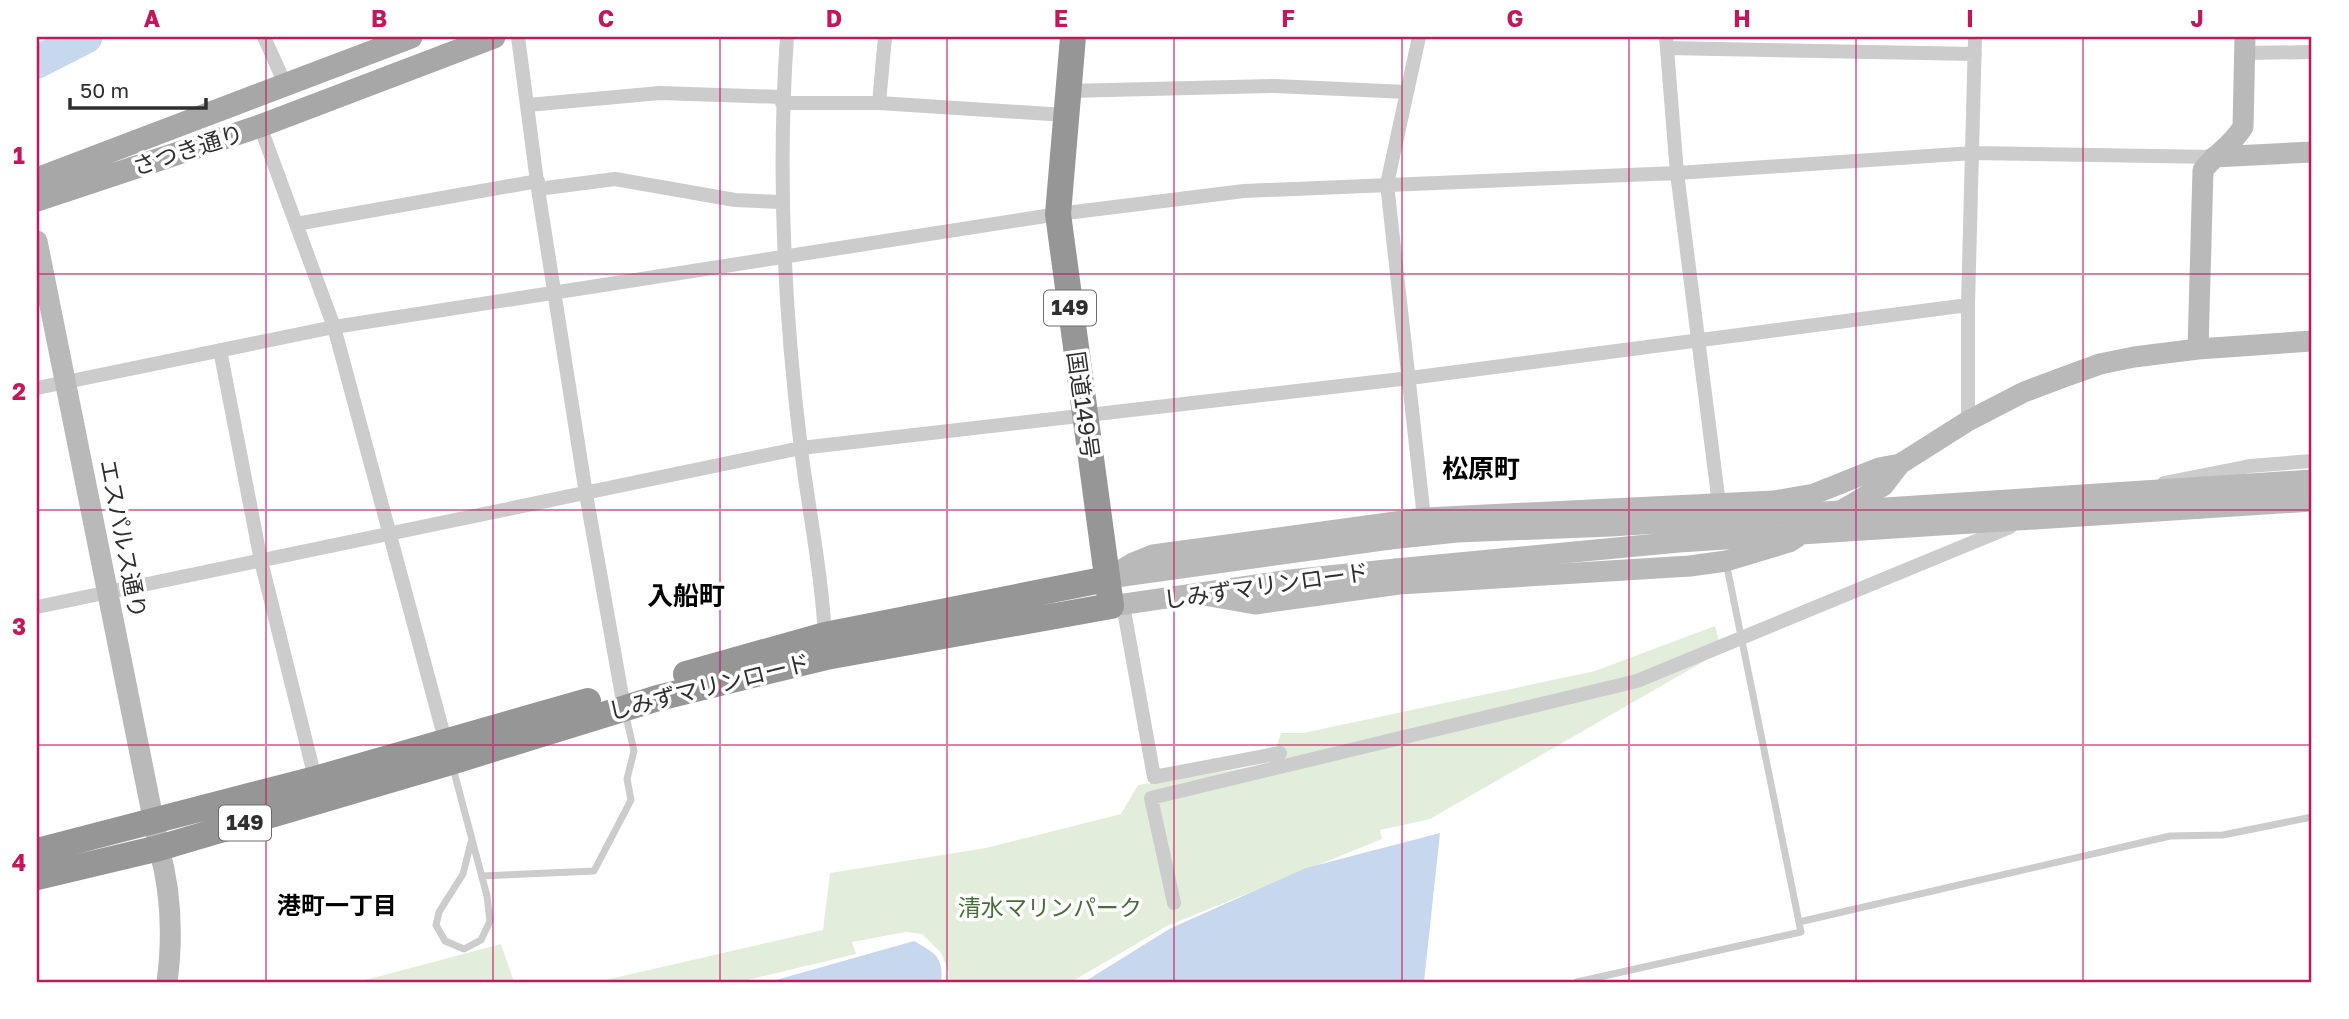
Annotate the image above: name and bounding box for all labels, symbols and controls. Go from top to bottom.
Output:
text: A [144,4,161,32]
text: B [371,4,387,32]
text: C [598,4,614,32]
text: D [826,4,842,32]
text: E [1054,4,1068,32]
text: F [1281,4,1295,32]
text: G [1507,4,1523,32]
text: H [1733,4,1751,32]
text: I [1966,4,1974,32]
text: J [2190,4,2204,32]
scale bar [70,66,206,110]
text: 50 m [80,77,129,103]
street label: さつき通り [129,118,247,180]
text: 1 [13,141,25,169]
road number: 149 [1044,290,1096,326]
street label: 国道149号 [1063,349,1105,460]
text: 2 [12,377,26,405]
district label: 松原町 [1442,453,1520,484]
street label: エスパルス通り [95,457,153,621]
street label: しみずマリンロード [1161,557,1370,613]
district label: 入船町 [647,580,725,611]
text: 3 [12,612,26,640]
street label: しみずマリンロード [605,647,813,725]
road number: 149 [219,806,271,840]
text: 4 [12,848,26,876]
district label: 港町一丁目 [277,890,397,919]
park label: 清水マリンパーク [958,893,1142,921]

